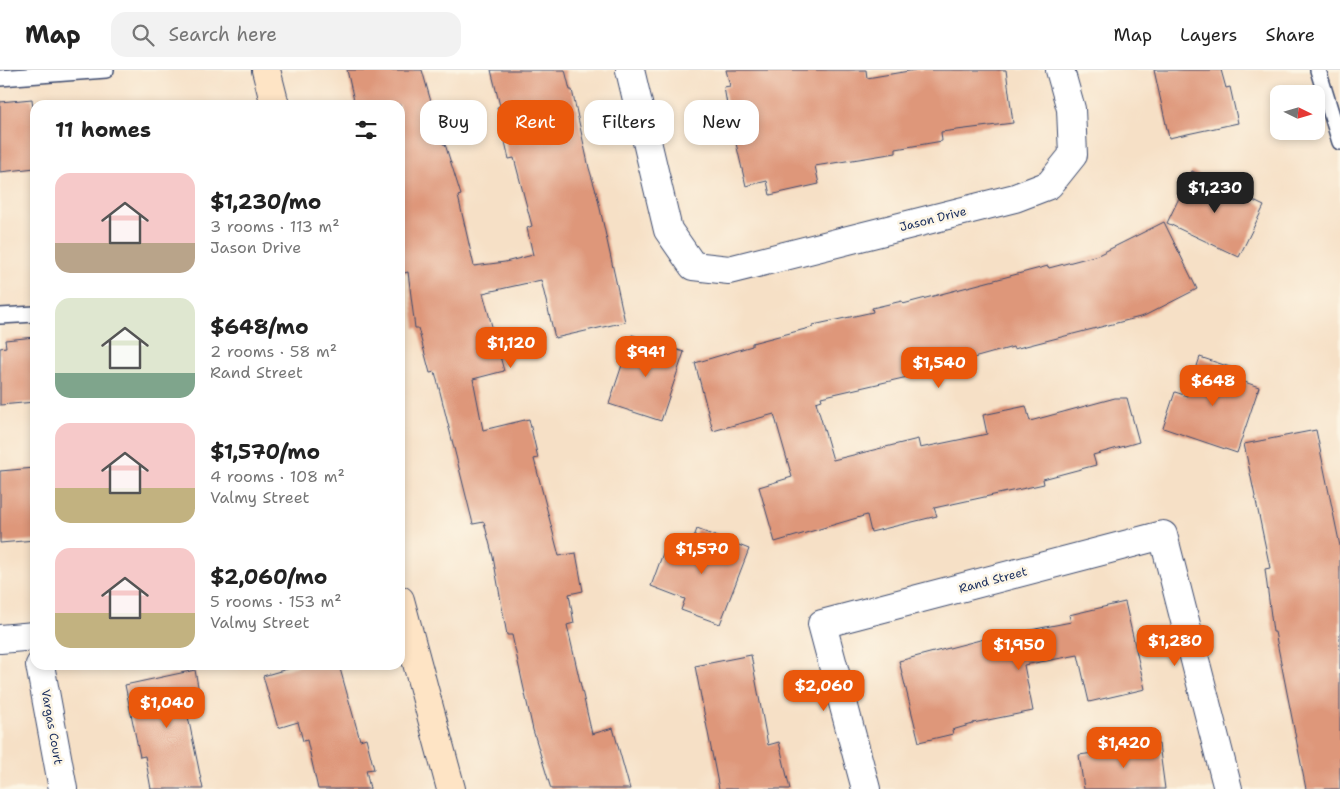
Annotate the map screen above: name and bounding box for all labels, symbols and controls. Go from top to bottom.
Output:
search box [111,12,461,57]
text: Map [25,19,81,51]
icon: search [129,21,157,49]
text: Search here [169,22,277,47]
text: Map [1114,23,1152,47]
text: Layers [1180,23,1237,47]
text: Share [1265,23,1315,47]
north arrow [1270,85,1325,140]
map controls [1270,85,1325,140]
chip: Buy [420,100,487,145]
chip: Rent [497,100,574,145]
chip: Filters [584,100,674,145]
chip: New [684,100,759,145]
text: 11 homes [55,116,151,144]
icon: filters [352,116,380,144]
pin: $1,230 [1174,172,1256,214]
text: $1,230 [1188,177,1242,198]
text: $1,230/mo [210,188,321,216]
icon: home [95,193,155,253]
street label: Jason Drive [898,203,968,235]
text: 3 rooms · 113 m² [210,216,340,237]
text: Jason Drive [210,237,301,258]
text: $648/mo [210,313,309,341]
icon: home [95,318,155,378]
pin: $1,120 [470,326,552,369]
text: $1,120 [487,332,535,353]
pin: $941 [616,336,676,378]
text: 2 rooms · 58 m² [210,341,337,362]
text: $941 [627,341,665,362]
pin: $1,540 [898,346,980,389]
text: $1,540 [912,352,966,373]
text: Rand Street [210,362,303,383]
pin: $648 [1183,364,1243,407]
text: $648 [1191,370,1235,391]
text: $1,570/mo [210,438,320,466]
icon: home [95,443,155,503]
text: 4 rooms · 108 m² [210,466,345,487]
text: Valmy Street [210,487,310,508]
pin: $1,570 [661,532,743,575]
text: $1,570 [675,538,729,559]
text: $2,060/mo [210,563,328,591]
street label: Rand Street [957,563,1029,597]
icon: home [95,568,155,628]
text: 5 rooms · 153 m² [210,591,342,612]
text: Valmy Street [210,612,310,633]
pin: $1,280 [1134,624,1216,667]
pin: $1,950 [978,628,1060,671]
text: $1,280 [1148,630,1202,651]
text: $1,950 [993,634,1045,655]
pin: $2,060 [783,670,865,712]
text: $2,060 [794,675,854,696]
pin: $1,040 [126,686,208,729]
street label: Vargas Court [38,688,66,766]
text: $1,040 [140,692,194,713]
pin: $1,420 [1083,726,1165,769]
text: $1,420 [1098,732,1150,753]

